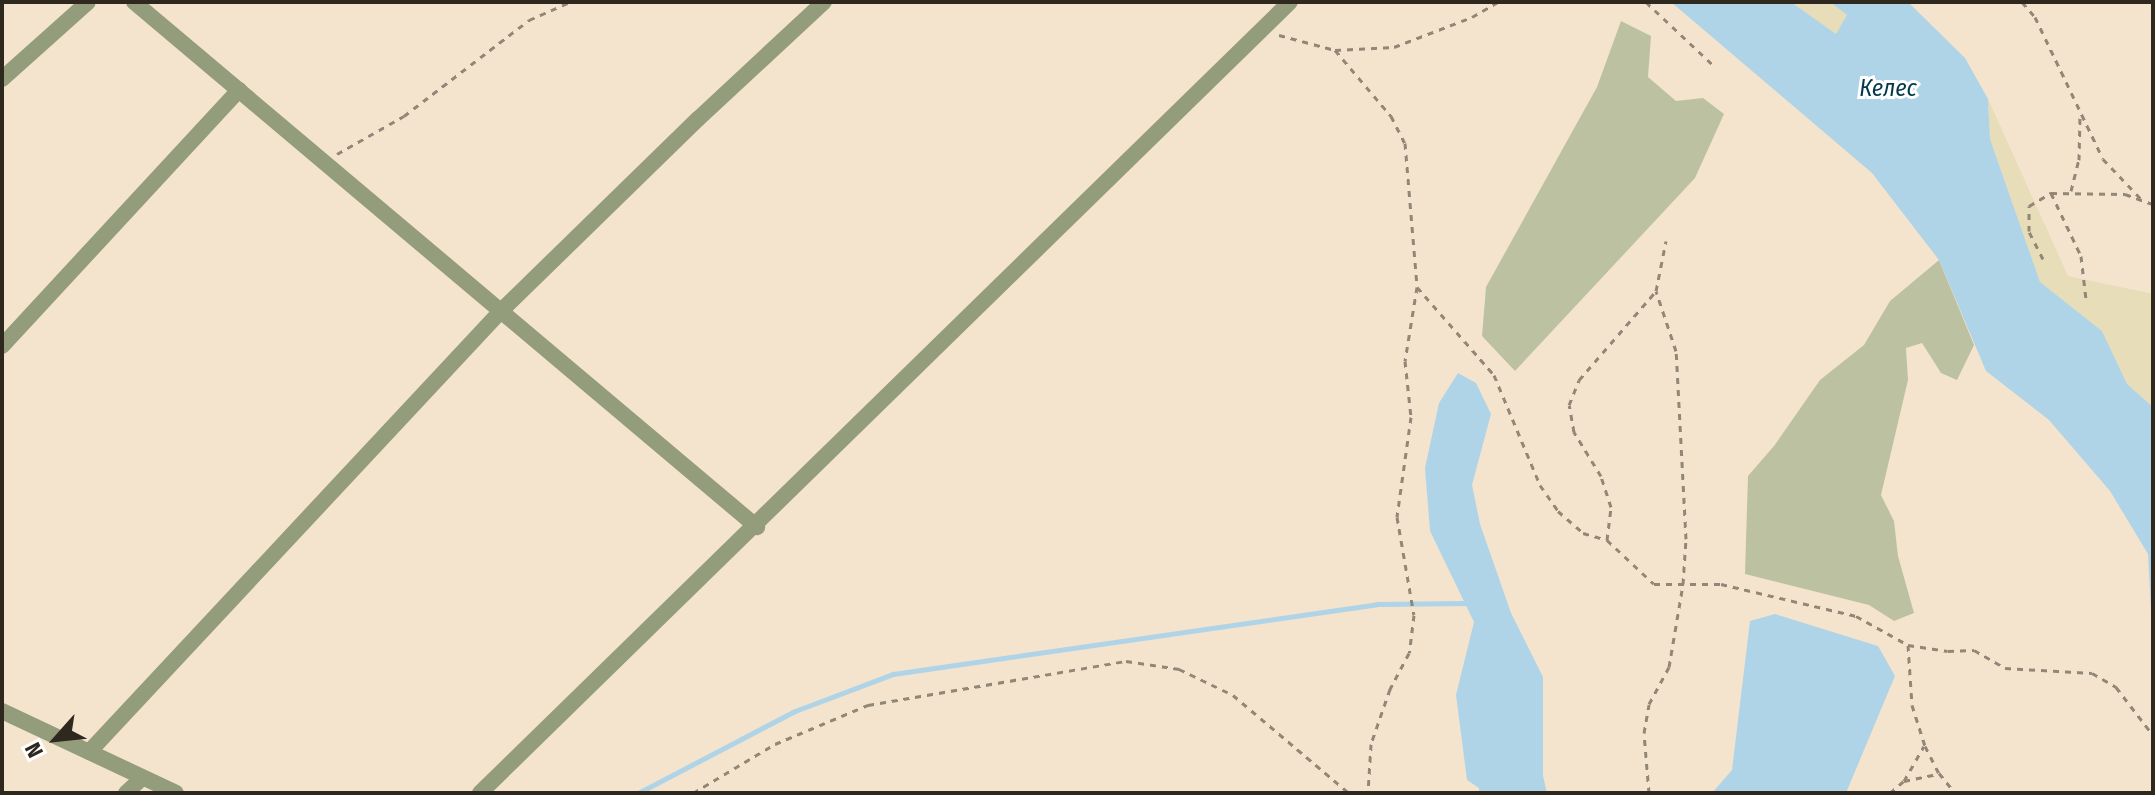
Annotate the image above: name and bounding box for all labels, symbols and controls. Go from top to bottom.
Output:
water label: Келес [1859,75,1917,103]
north arrow [16,699,96,779]
text: N [19,738,49,762]

